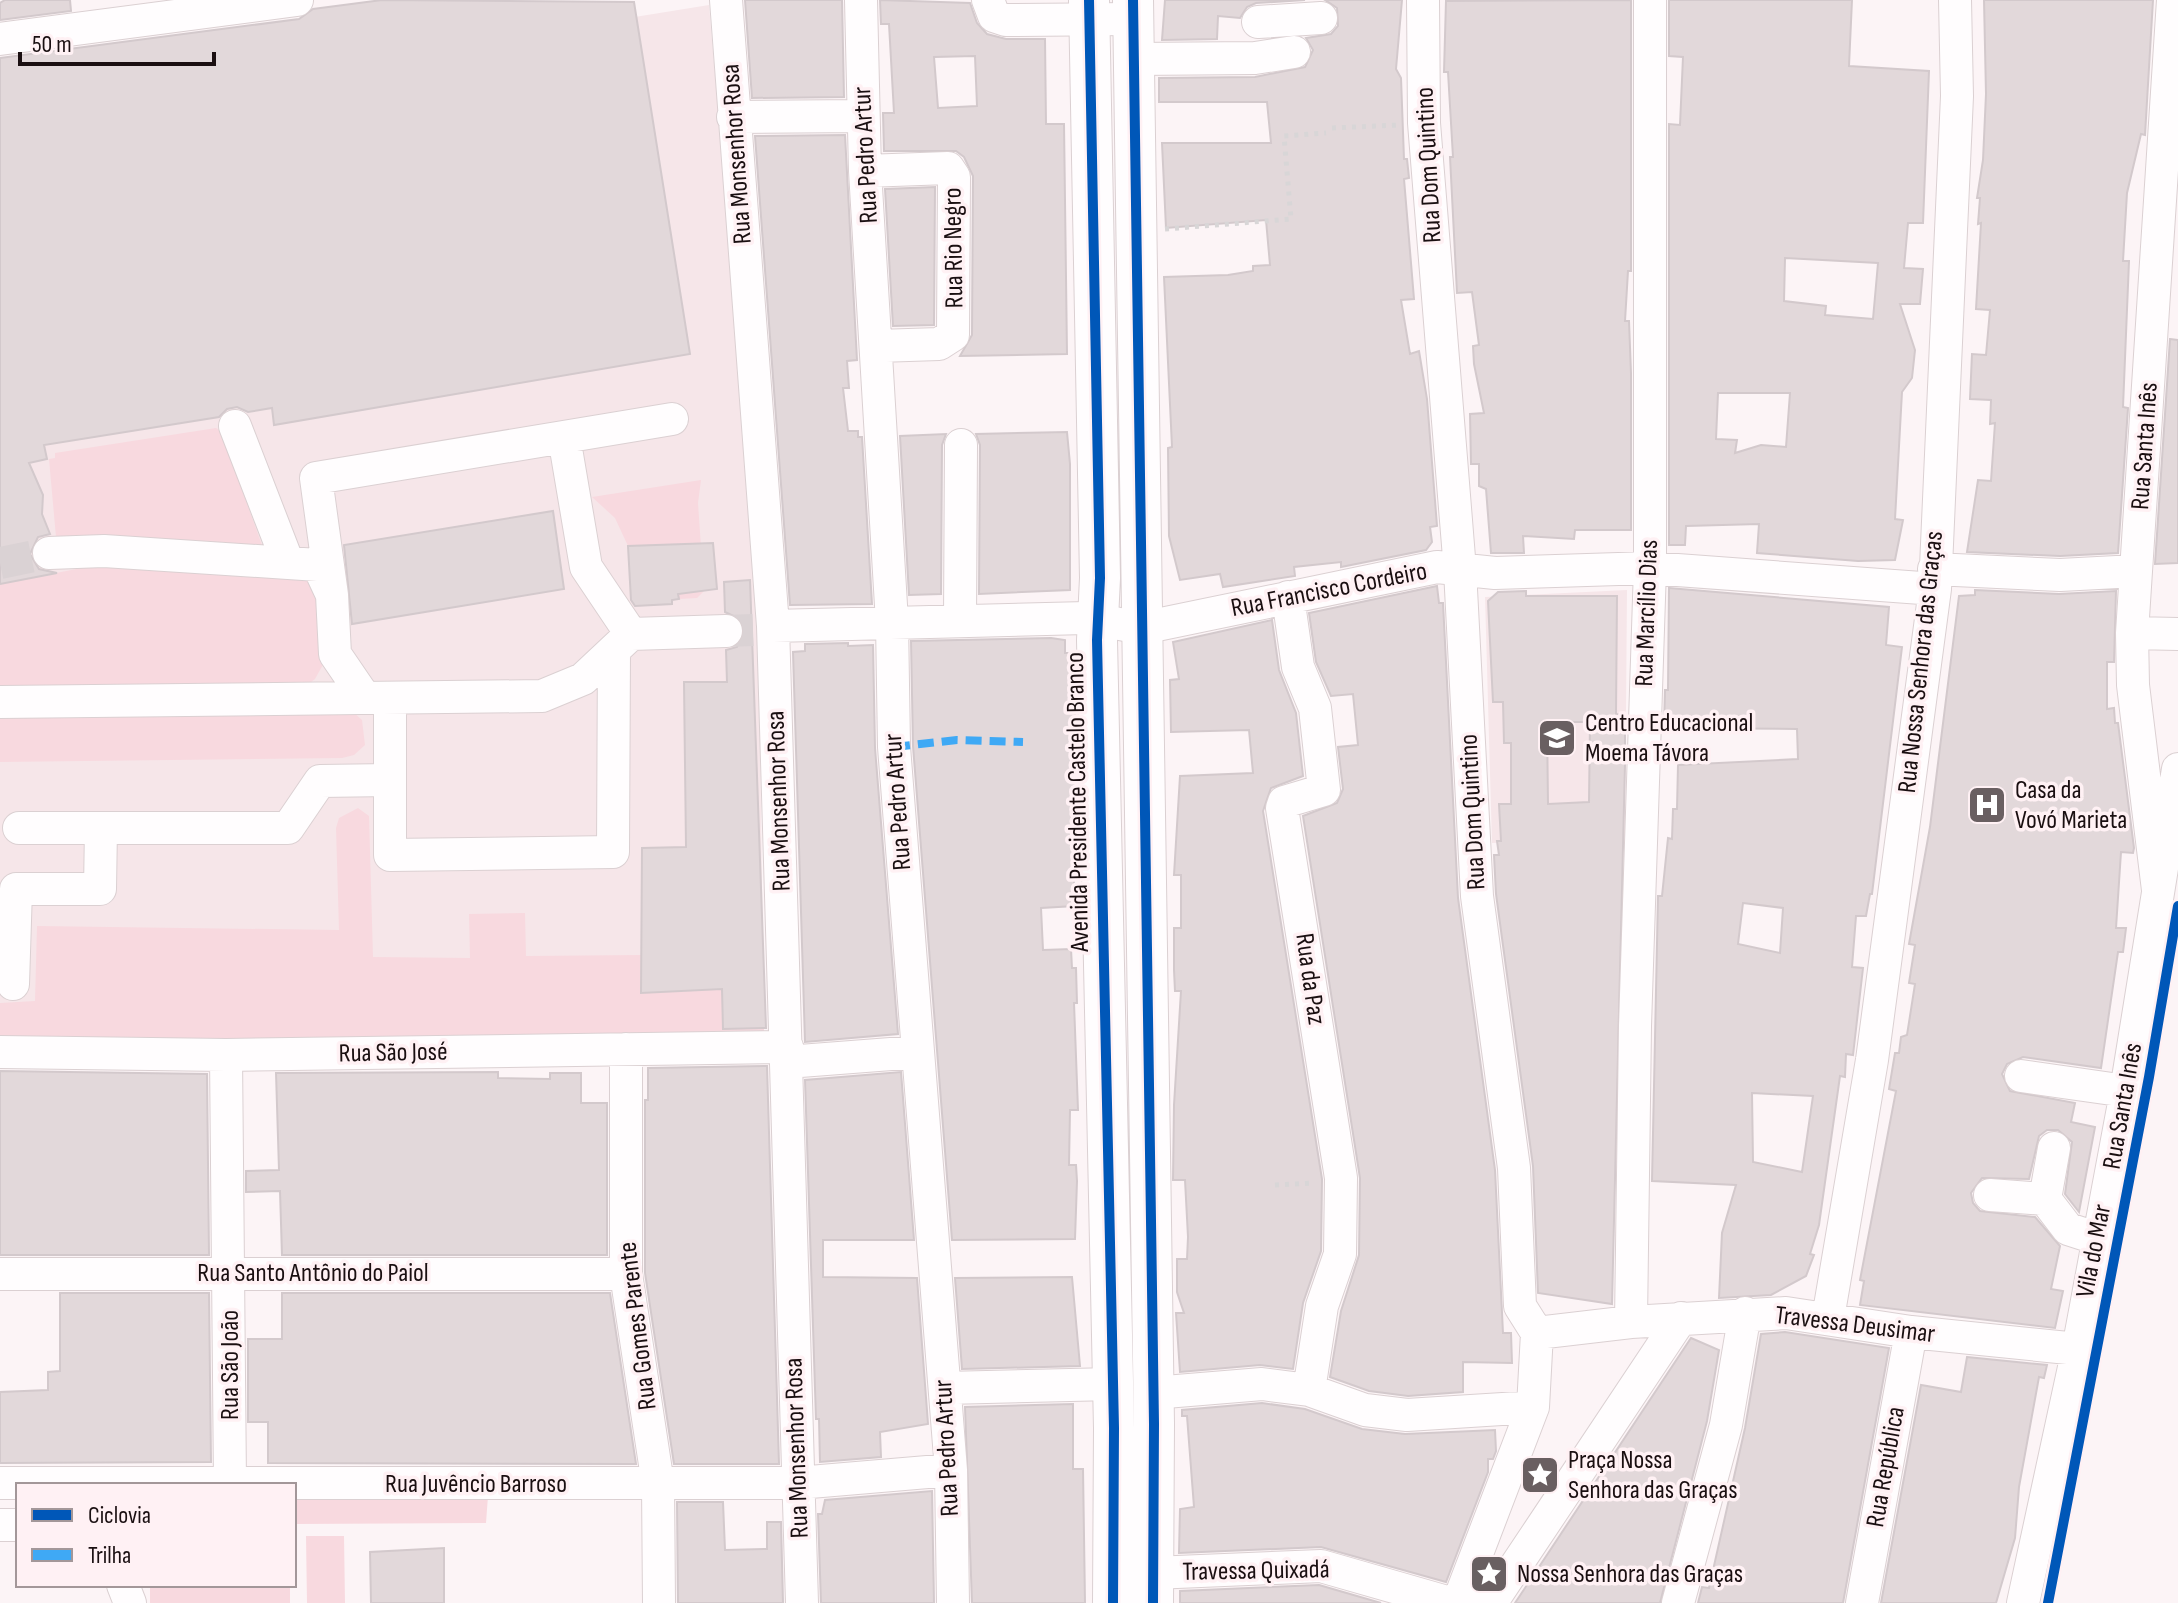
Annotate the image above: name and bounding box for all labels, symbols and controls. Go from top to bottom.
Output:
scale bar [20,16,214,66]
text: 50 m [32,30,72,59]
street label: Rua Monsenhor Rosa [715,63,759,245]
street label: Rua Pedro Artur [847,85,885,224]
street label: Rua Dom Quintino [1409,86,1449,244]
street label: Rua Rio Negro [937,187,971,309]
street label: Rua Santa Inês [2125,381,2165,511]
street label: Rua Nossa Senhora das Graças [1892,530,1950,794]
street label: Rua Marcílio Dias [1629,539,1665,687]
street label: Rua Francisco Cordeiro [1228,556,1430,624]
street label: Avenida Presidente Castelo Branco [1060,652,1096,953]
place label: Centro Educacional Moema Távora [1585,708,1753,769]
street label: Rua Monsenhor Rosa [760,710,798,892]
school or university icon: Centro Educacional Moema Távora [1536,717,1578,759]
street label: Rua Pedro Artur [878,732,918,871]
street label: Rua Dom Quintino [1453,733,1493,891]
place label: Casa da Vovó Marieta [2015,775,2127,836]
hospital icon: Casa da Vovó Marieta [1966,784,2008,826]
street label: Rua da Paz [1288,931,1332,1027]
street label: Rua São José [338,1037,448,1069]
street label: Rua Santa Inês [2097,1040,2149,1172]
street label: Vila do Mar [2070,1201,2118,1300]
street label: Rua Gomes Parente [612,1240,664,1412]
street label: Rua Santo Antônio do Paiol [197,1258,429,1289]
street label: Travessa Deusimar [1773,1300,1937,1350]
street label: Rua São João [215,1310,246,1420]
street label: Rua Monsenhor Rosa [778,1357,816,1539]
street label: Rua Pedro Artur [928,1378,966,1517]
street label: Rua República [1860,1404,1912,1530]
place label: Praça Nossa Senhora das Graças [1568,1445,1738,1506]
place icon: Praça Nossa Senhora das Graças [1519,1454,1561,1496]
street label: Rua Juvêncio Barroso [385,1469,567,1500]
legend [16,1483,296,1587]
text: Ciclovia [88,1501,151,1530]
text: Trilha [88,1541,131,1570]
place icon: Nossa Senhora das Graças [1468,1553,1510,1595]
street label: Travessa Quixadá [1182,1554,1330,1588]
place label: Nossa Senhora das Graças [1517,1559,1743,1590]

